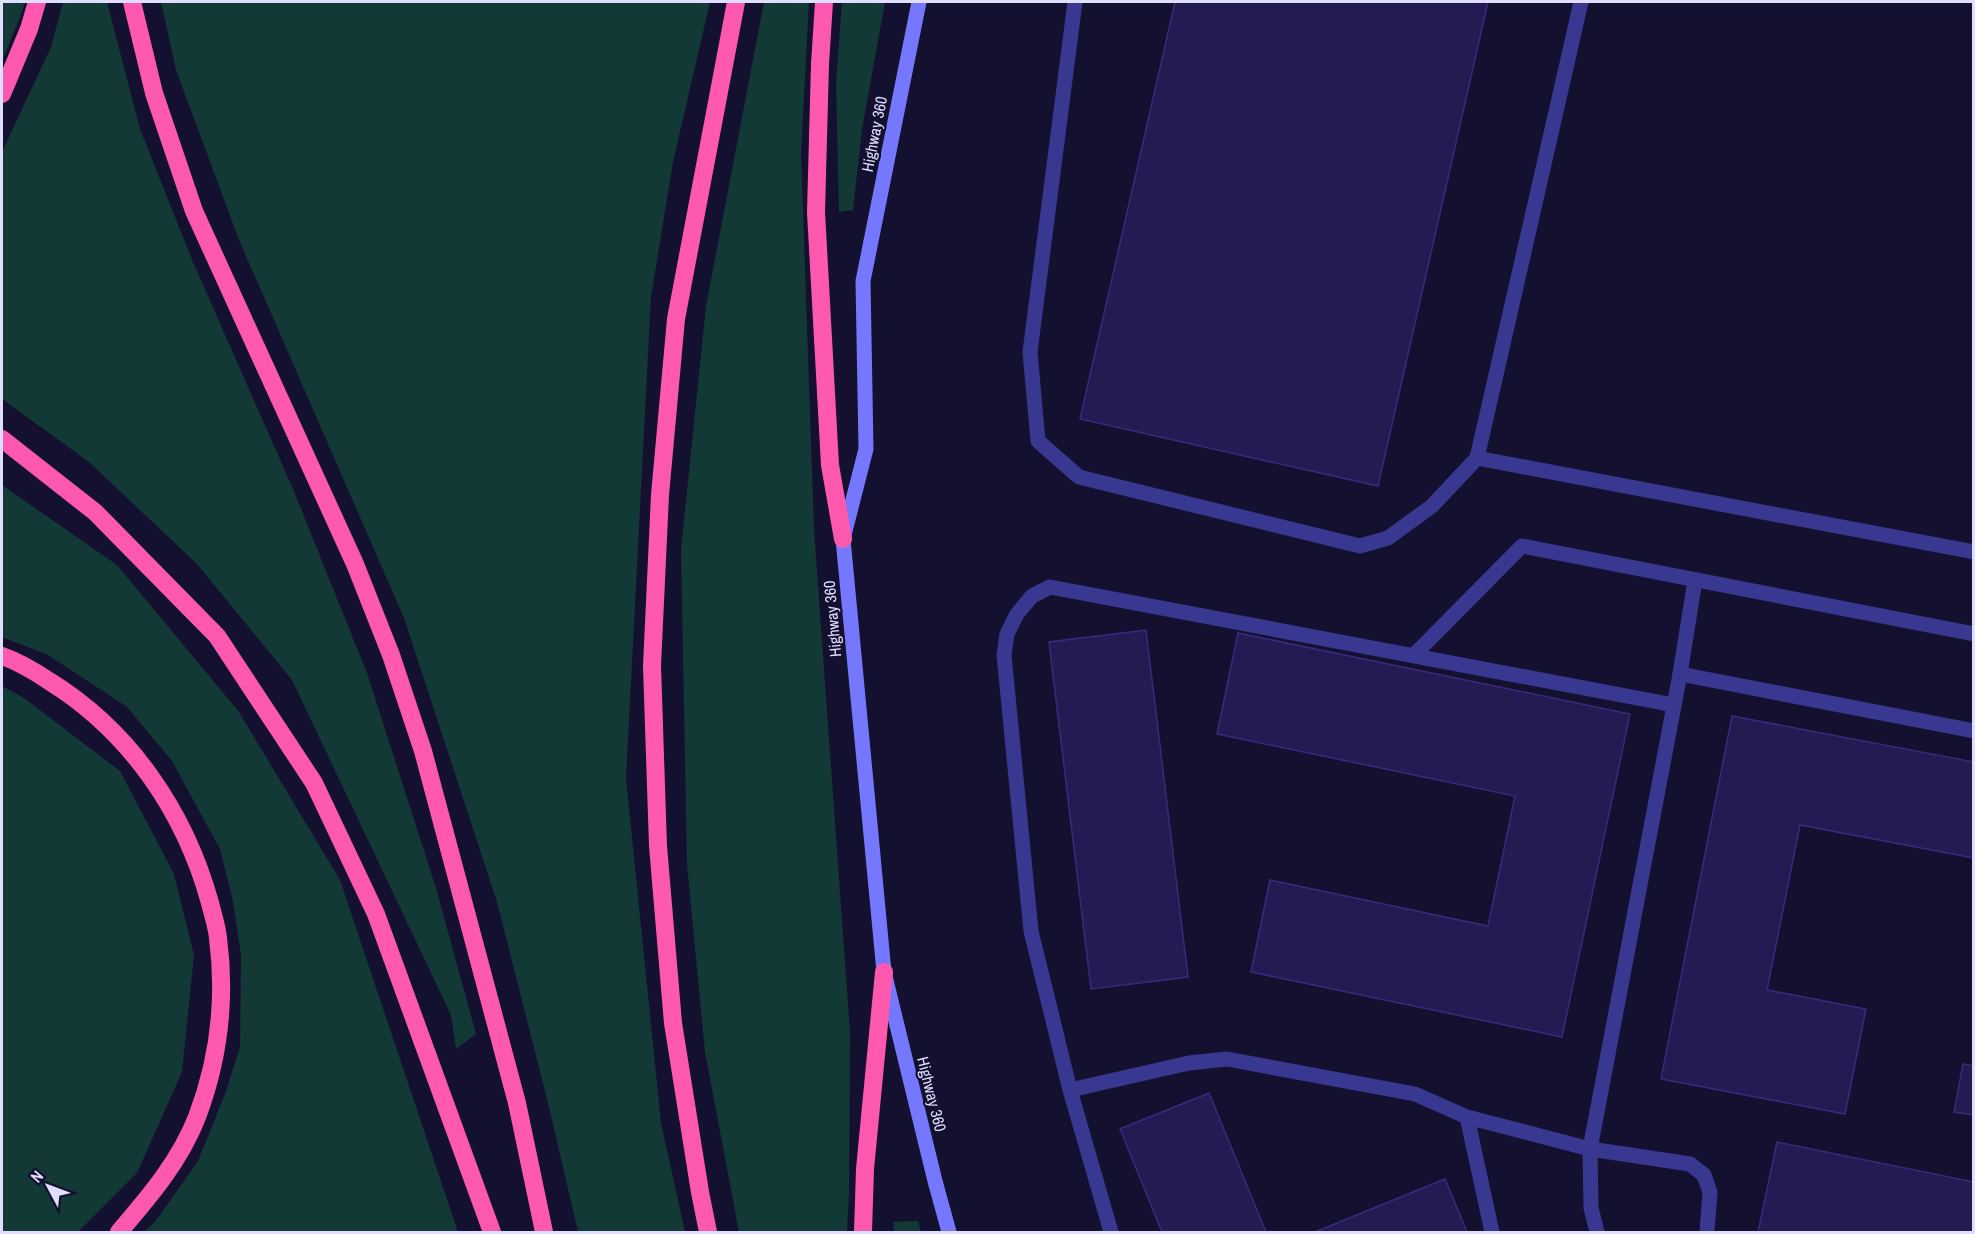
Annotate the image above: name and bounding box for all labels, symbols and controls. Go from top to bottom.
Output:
street label: Highway 360 [856,94,892,174]
street label: Highway 360 [818,580,846,658]
street label: Highway 360 [912,1054,952,1134]
north arrow [18,1156,78,1216]
text: N [25,1165,48,1187]

